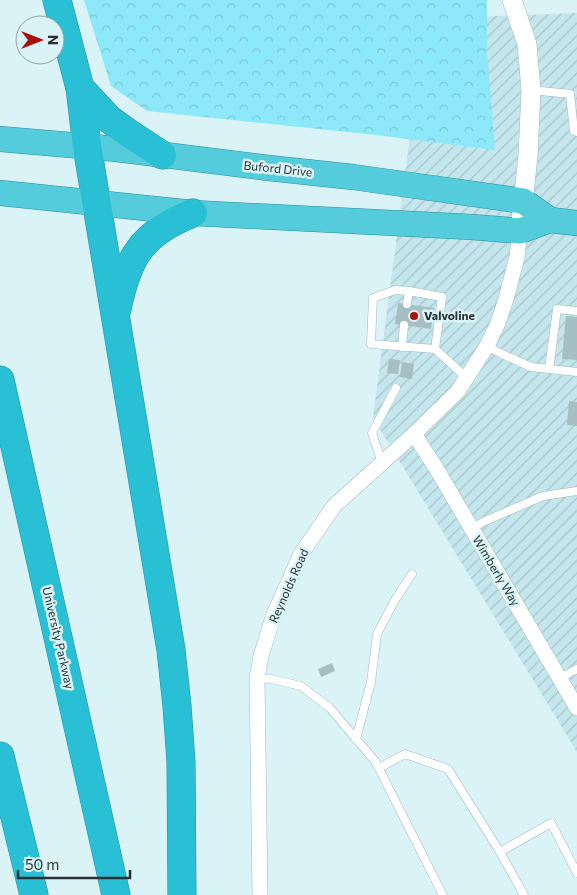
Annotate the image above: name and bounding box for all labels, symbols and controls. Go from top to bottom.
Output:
north arrow [15,15,65,65]
text: N [45,35,62,45]
street label: Buford Drive [243,157,313,179]
place label: Valvoline [424,308,475,322]
marker: Valvoline [408,310,420,322]
street label: Wimberly Way [470,533,523,608]
street label: Reynolds Road [265,546,311,625]
street label: University Parkway [40,585,78,690]
scale bar [18,848,130,880]
text: 50 m [25,855,59,873]

